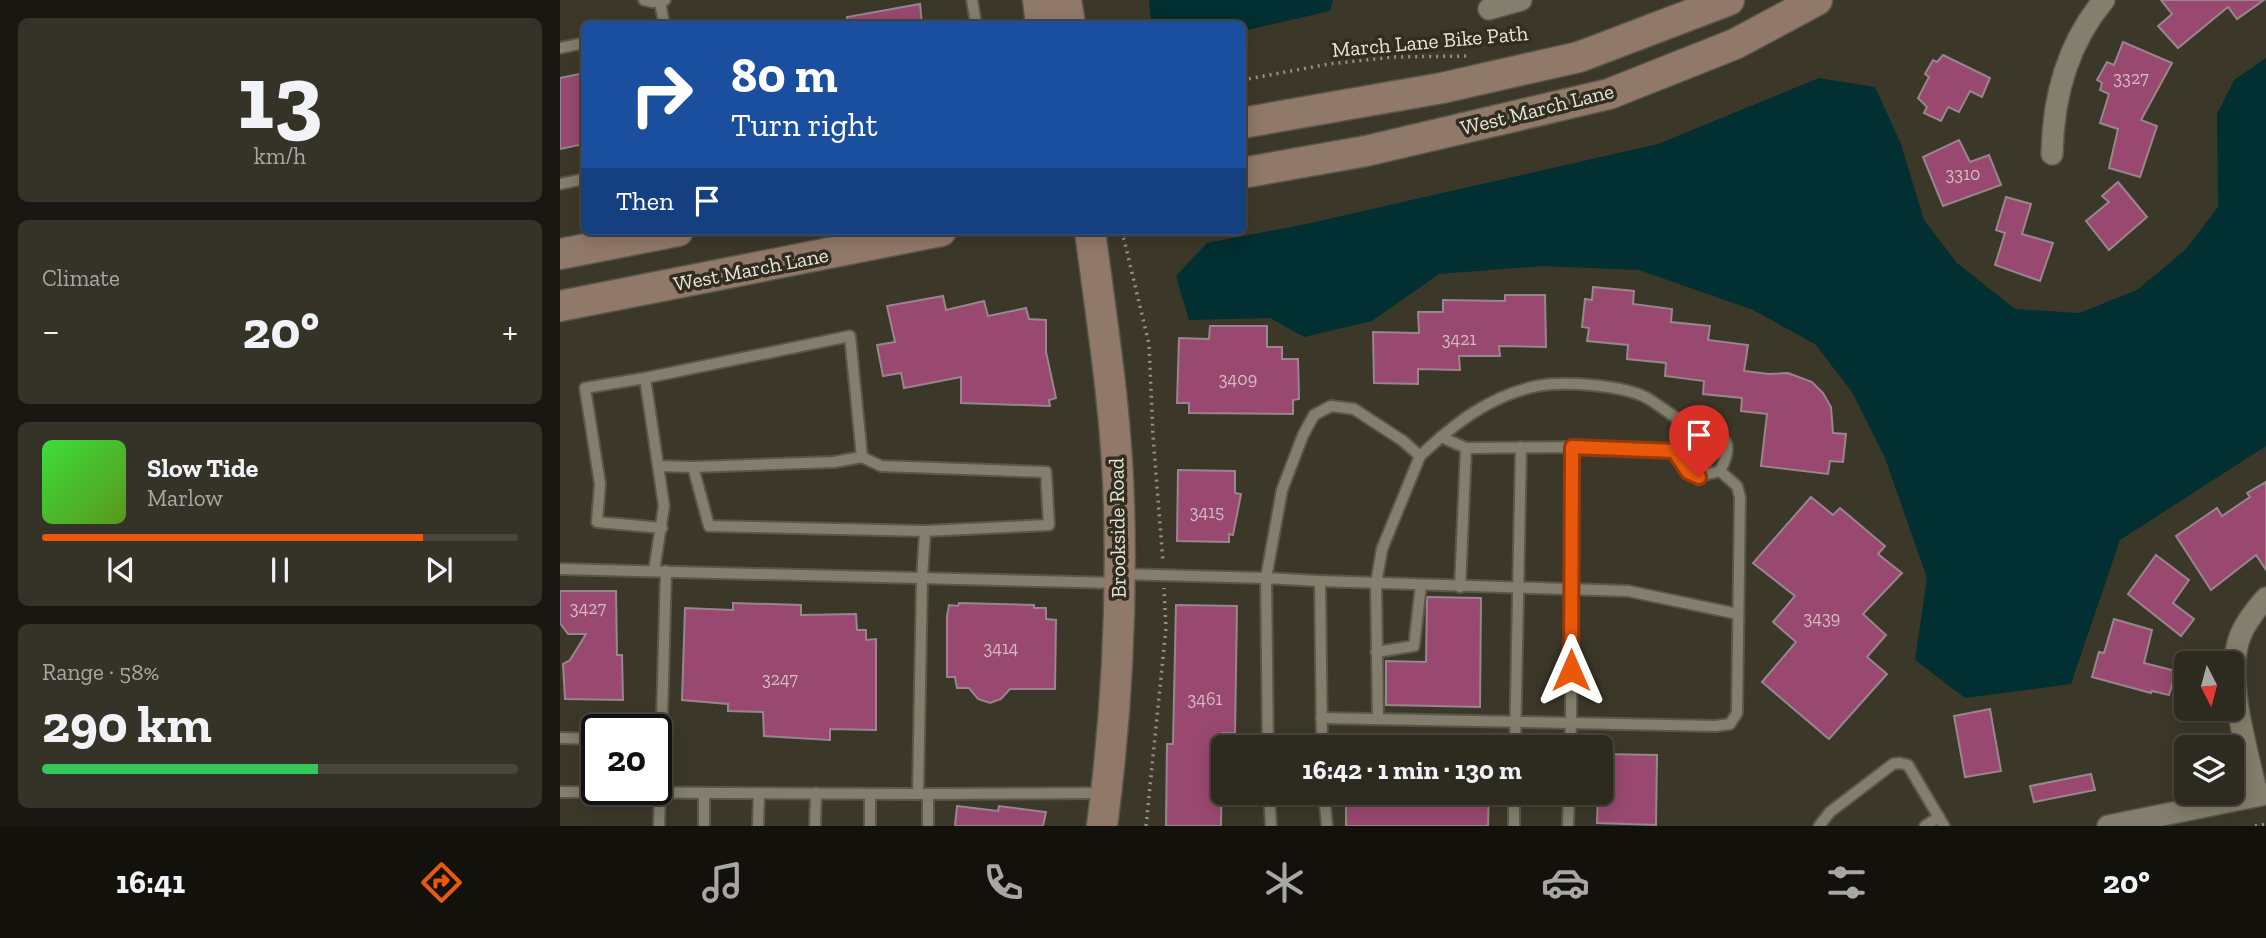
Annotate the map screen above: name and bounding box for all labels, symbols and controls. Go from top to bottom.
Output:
street label: March Lane Bike Path [1331,20,1529,62]
text: 13 [237,42,323,151]
text: 80 m [731,46,838,105]
icon: right [616,49,707,140]
house number: 3327 [2113,67,2149,89]
street label: West March Lane [1458,78,1616,140]
text: Turn right [731,106,878,144]
text: km/h [254,142,306,170]
house number: 3310 [1946,163,1980,185]
icon: arrive [688,182,726,220]
text: Then [616,185,674,217]
street label: West March Lane [672,242,831,296]
text: Climate [42,264,120,292]
text: 20° [243,299,319,361]
text: − [42,308,60,354]
text: + [502,308,518,354]
house number: 3421 [1442,328,1476,350]
house number: 3409 [1219,368,1257,390]
pin [1669,405,1729,477]
icon: arrive [1680,416,1718,454]
text: Slow Tide [147,452,258,484]
street label: Brookside Road [1103,457,1131,598]
text: Marlow [147,484,223,512]
house number: 3415 [1190,501,1224,523]
icon: previous [102,551,140,589]
icon: pause [261,551,299,589]
icon: next [420,551,458,589]
house number: 3427 [570,597,607,619]
house number: 3439 [1804,607,1840,629]
position arrow [1534,633,1608,707]
house number: 3414 [983,637,1019,659]
north arrow [2174,651,2244,721]
map controls [2174,651,2244,805]
text: Range · 58% [42,658,159,686]
house number: 3247 [762,668,799,690]
house number: 3461 [1188,688,1223,710]
text: 290 km [42,693,212,755]
speed limit sign: 20 [581,714,672,805]
button: layers [2174,735,2244,805]
text: 16:42 · 1 min · 130 m [1302,754,1522,786]
icon: directions [417,858,466,907]
icon: music [698,858,747,907]
icon: phone [979,858,1028,907]
icon: climate [1260,858,1309,907]
icon: car [1541,858,1590,907]
icon: filters [1822,858,1871,907]
text: 16:41 [116,863,185,901]
text: 20° [2103,863,2150,901]

